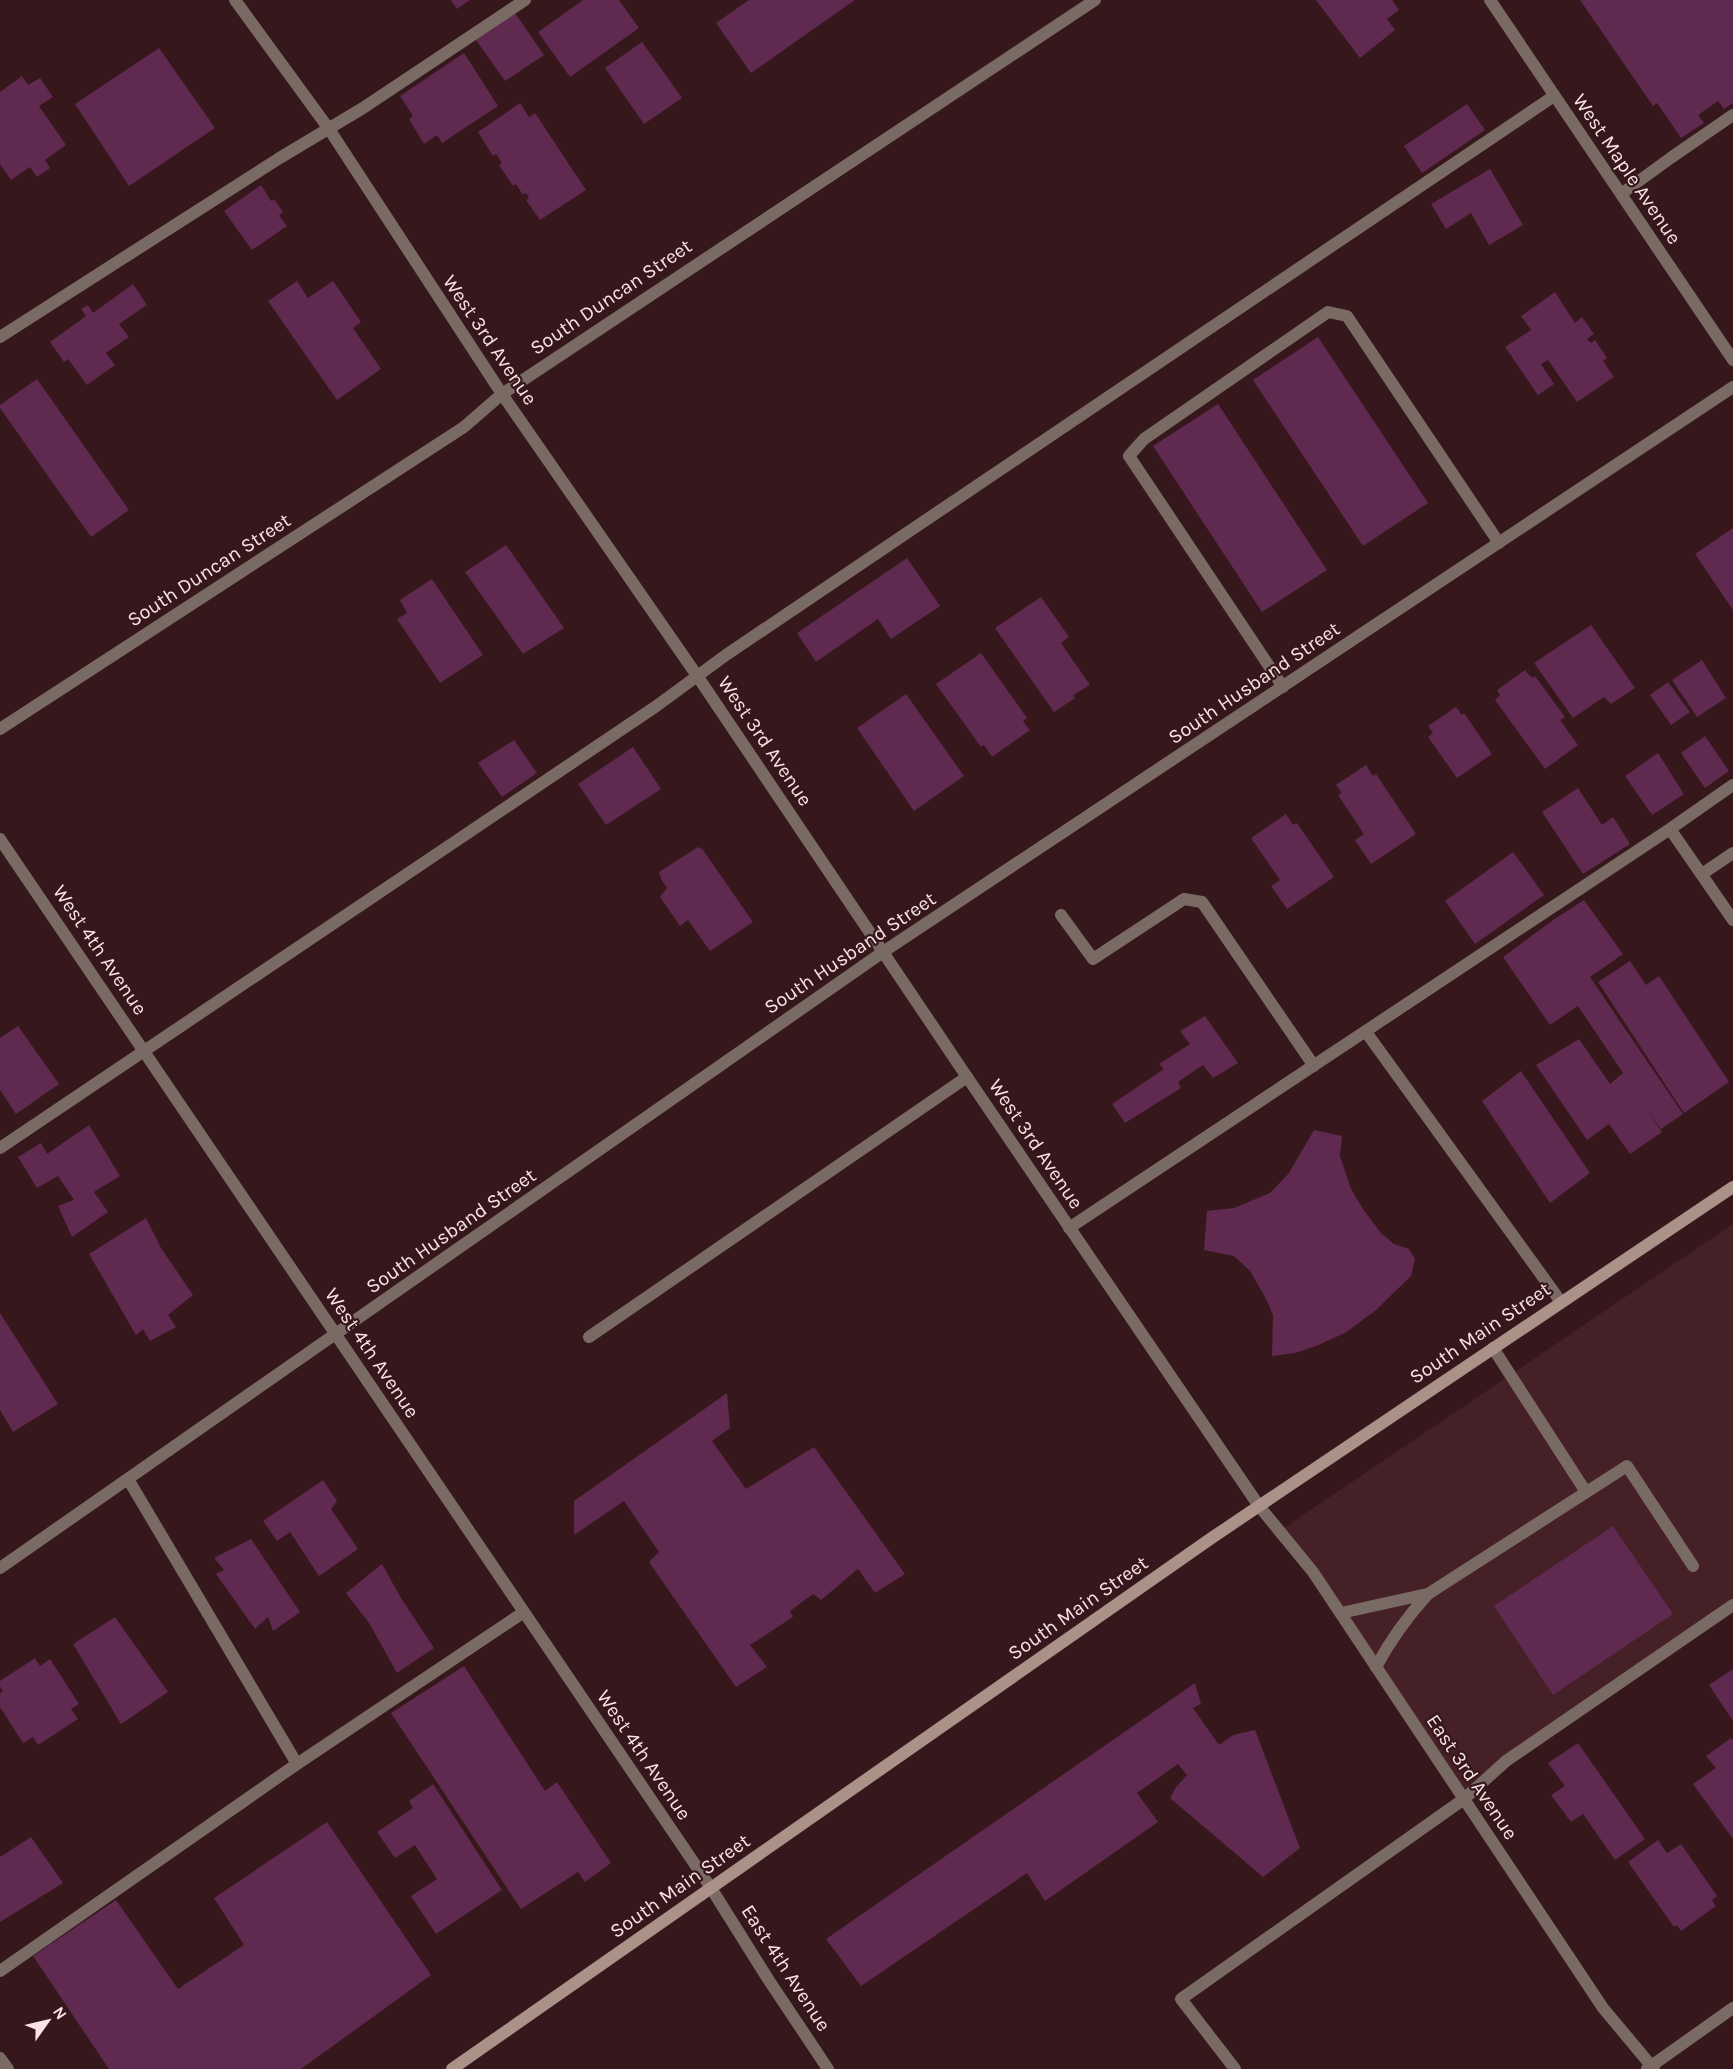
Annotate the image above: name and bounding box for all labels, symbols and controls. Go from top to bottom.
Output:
street label: West Maple Avenue [1568,89,1686,249]
street label: South Duncan Street [526,234,697,360]
street label: West 3rd Avenue [438,271,542,409]
street label: South Duncan Street [123,508,295,631]
street label: South Husband Street [1164,617,1345,749]
street label: West 3rd Avenue [713,672,817,810]
street label: West 4th Avenue [48,881,152,1019]
street label: South Husband Street [760,887,941,1019]
street label: West 3rd Avenue [984,1075,1088,1213]
street label: South Husband Street [362,1163,541,1298]
street label: South Main Street [1405,1277,1555,1389]
street label: West 4th Avenue [320,1284,424,1422]
street label: South Main Street [1004,1551,1153,1665]
street label: West 4th Avenue [592,1686,696,1824]
street label: East 3rd Avenue [1422,1710,1522,1844]
street label: South Main Street [606,1829,755,1943]
street label: East 4th Avenue [736,1900,836,2036]
north arrow [18,1991,78,2051]
text: N [49,2003,71,2023]

